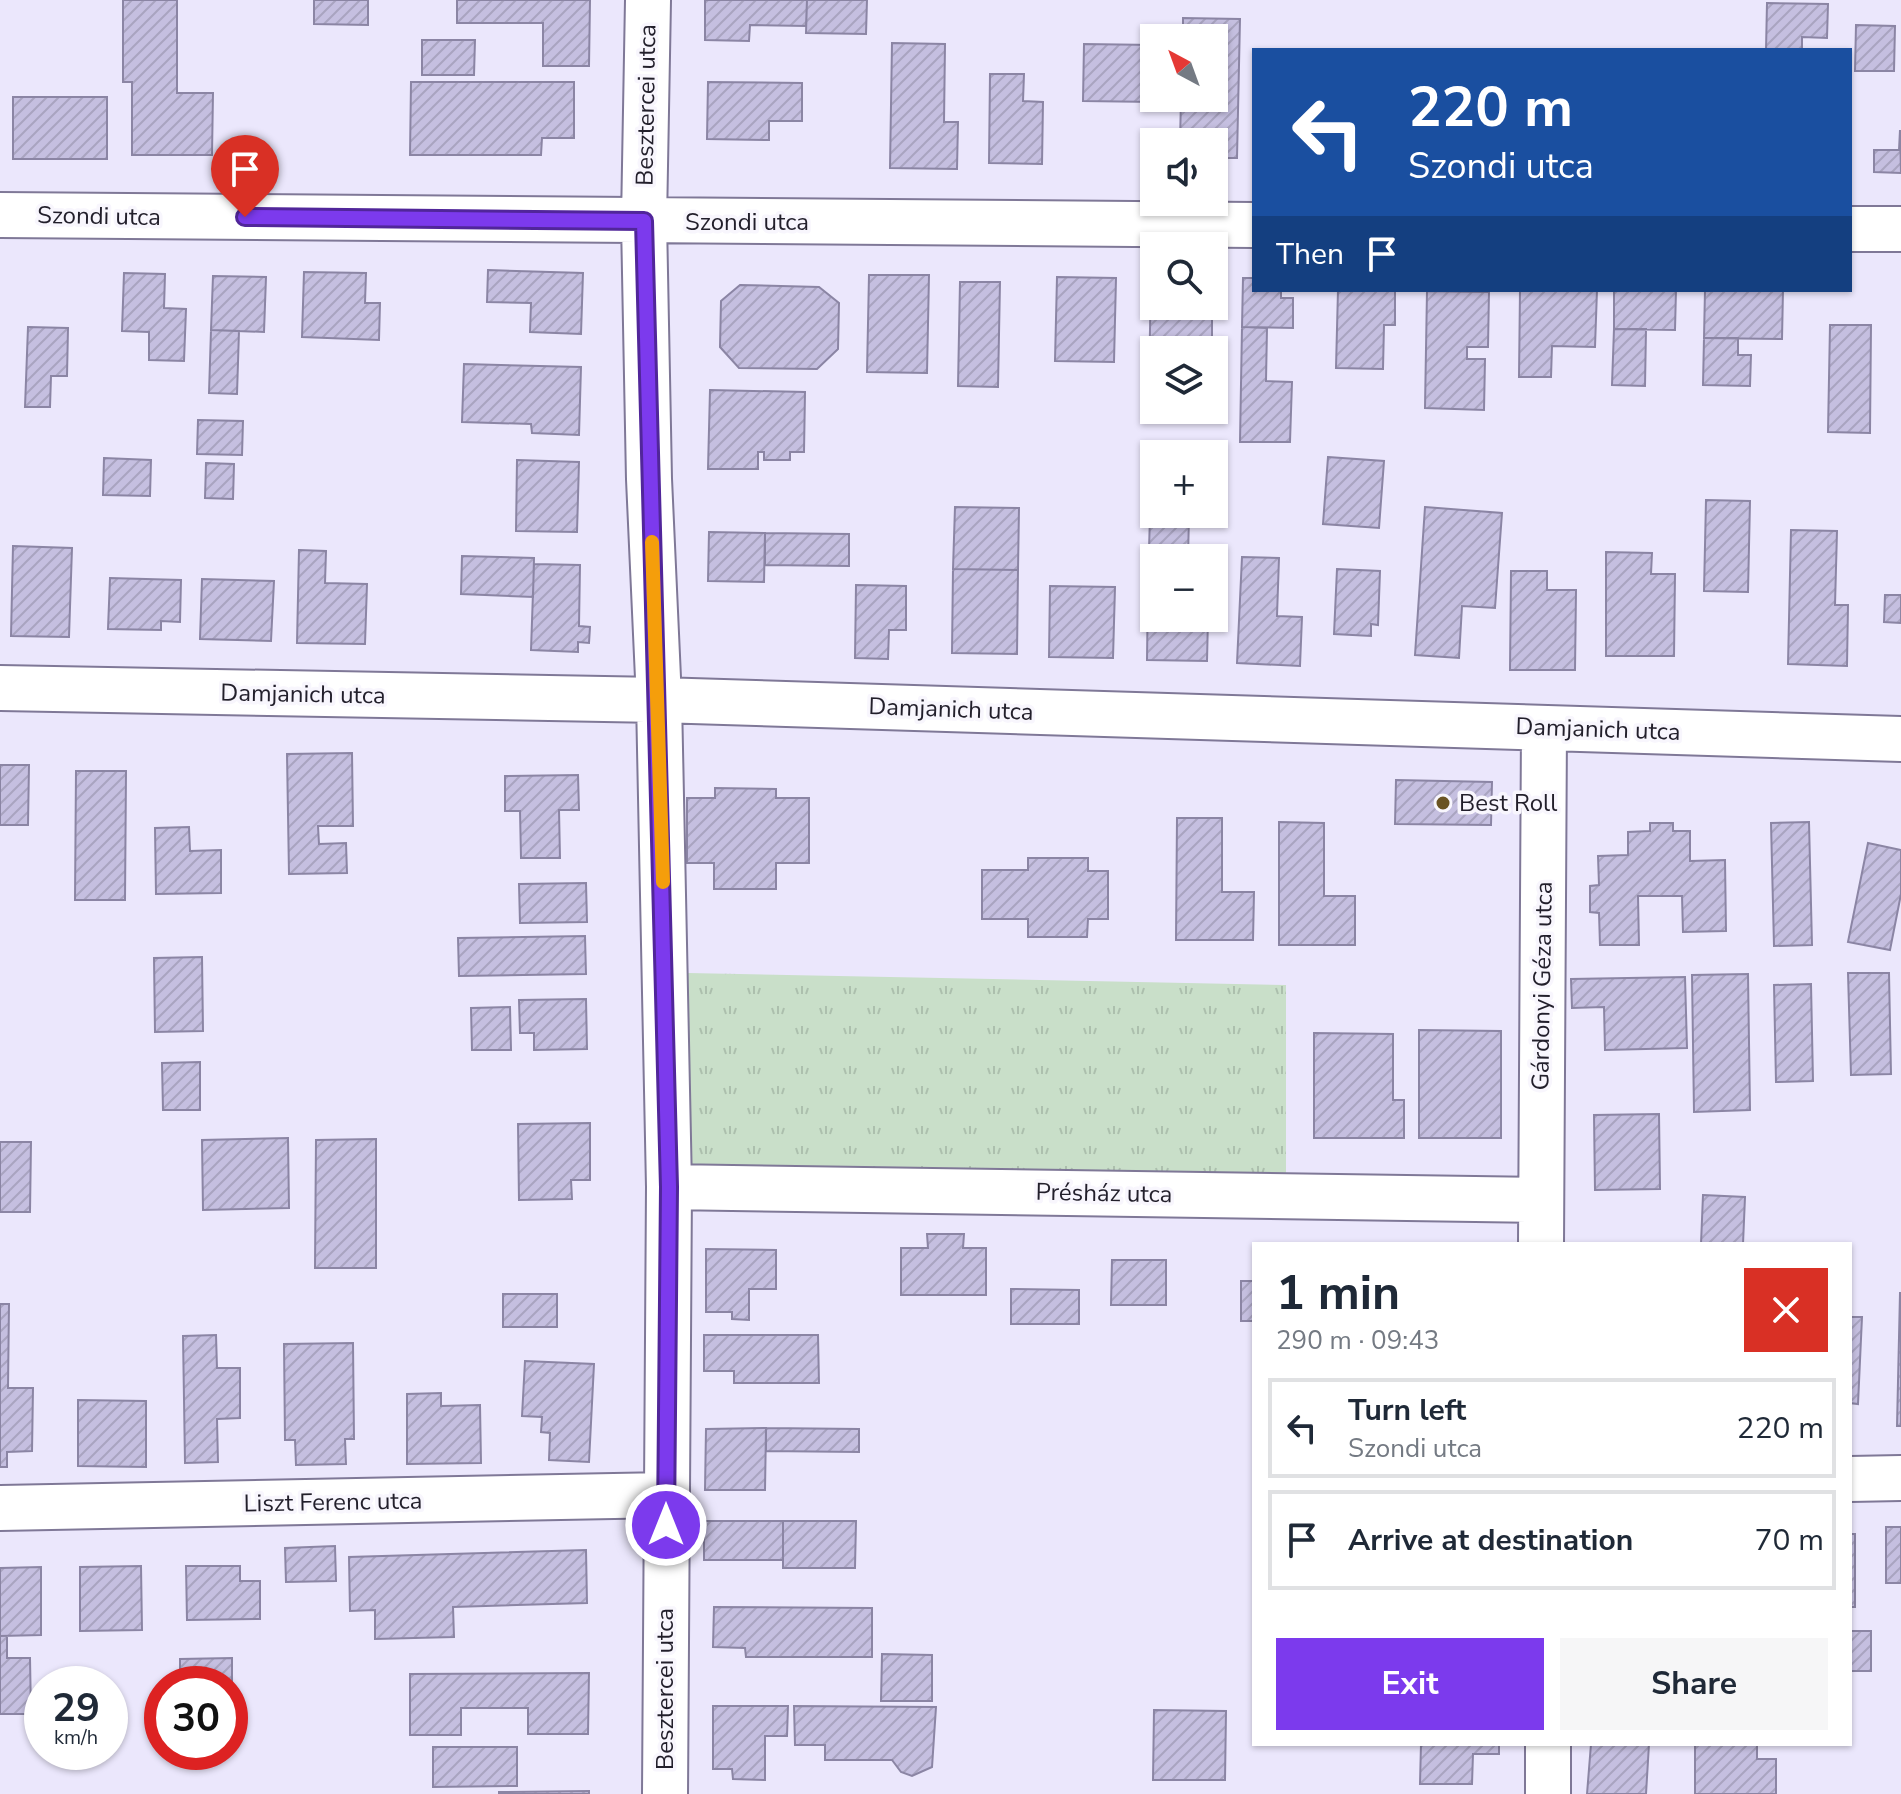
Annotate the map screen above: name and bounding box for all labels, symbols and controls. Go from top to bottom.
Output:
street label: Besztercei utca [629,24,663,186]
north arrow [1140,24,1228,112]
map controls [1140,24,1228,632]
text: 220 m [1408,69,1573,146]
icon: left [1276,80,1380,184]
button: sound [1140,128,1228,216]
pin [211,135,279,217]
text: Szondi utca [1408,142,1594,191]
icon: arrive [223,147,267,191]
street label: Szondi utca [37,199,161,233]
street label: Szondi utca [685,206,809,238]
button: search [1140,232,1228,320]
icon: arrive [1360,232,1404,276]
text: Then [1276,234,1344,275]
button: layers [1140,336,1228,424]
button: + [1140,440,1228,528]
button: − [1140,544,1228,632]
street label: Damjanich utca [220,677,386,711]
street label: Damjanich utca [868,690,1034,728]
street label: Damjanich utca [1515,710,1681,748]
place label: Best Roll [1459,787,1557,819]
marker: Best Roll [1434,794,1452,812]
street label: Gárdonyi Géza utca [1524,881,1560,1091]
street label: Présház utca [1035,1176,1173,1210]
text: 1 min [1276,1260,1400,1326]
button: close [1744,1268,1828,1352]
text: 290 m · 09:43 [1276,1323,1439,1358]
text: Turn left [1348,1390,1466,1431]
icon: left [1280,1406,1324,1450]
text: 220 m [1737,1408,1824,1449]
text: Szondi utca [1348,1431,1482,1466]
position arrow [624,1483,708,1567]
street label: Liszt Ferenc utca [243,1484,423,1520]
icon: arrive [1280,1518,1324,1562]
text: Arrive at destination [1348,1520,1633,1561]
text: 70 m [1755,1520,1824,1561]
street label: Besztercei utca [649,1608,681,1770]
button: Exit [1276,1638,1544,1730]
button: Share [1560,1638,1828,1730]
speed limit sign: 30 [144,1666,248,1770]
text: 29 [52,1681,100,1735]
text: km/h [54,1724,98,1751]

